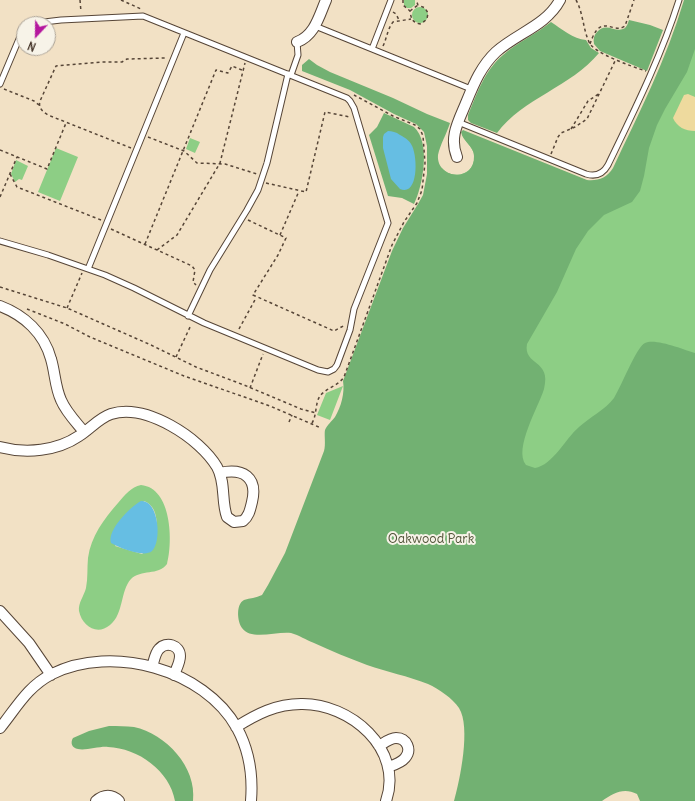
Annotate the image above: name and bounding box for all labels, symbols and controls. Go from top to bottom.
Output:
north arrow [16,16,56,56]
text: N [26,38,38,54]
park label: Oakwood Park [388,531,474,547]

